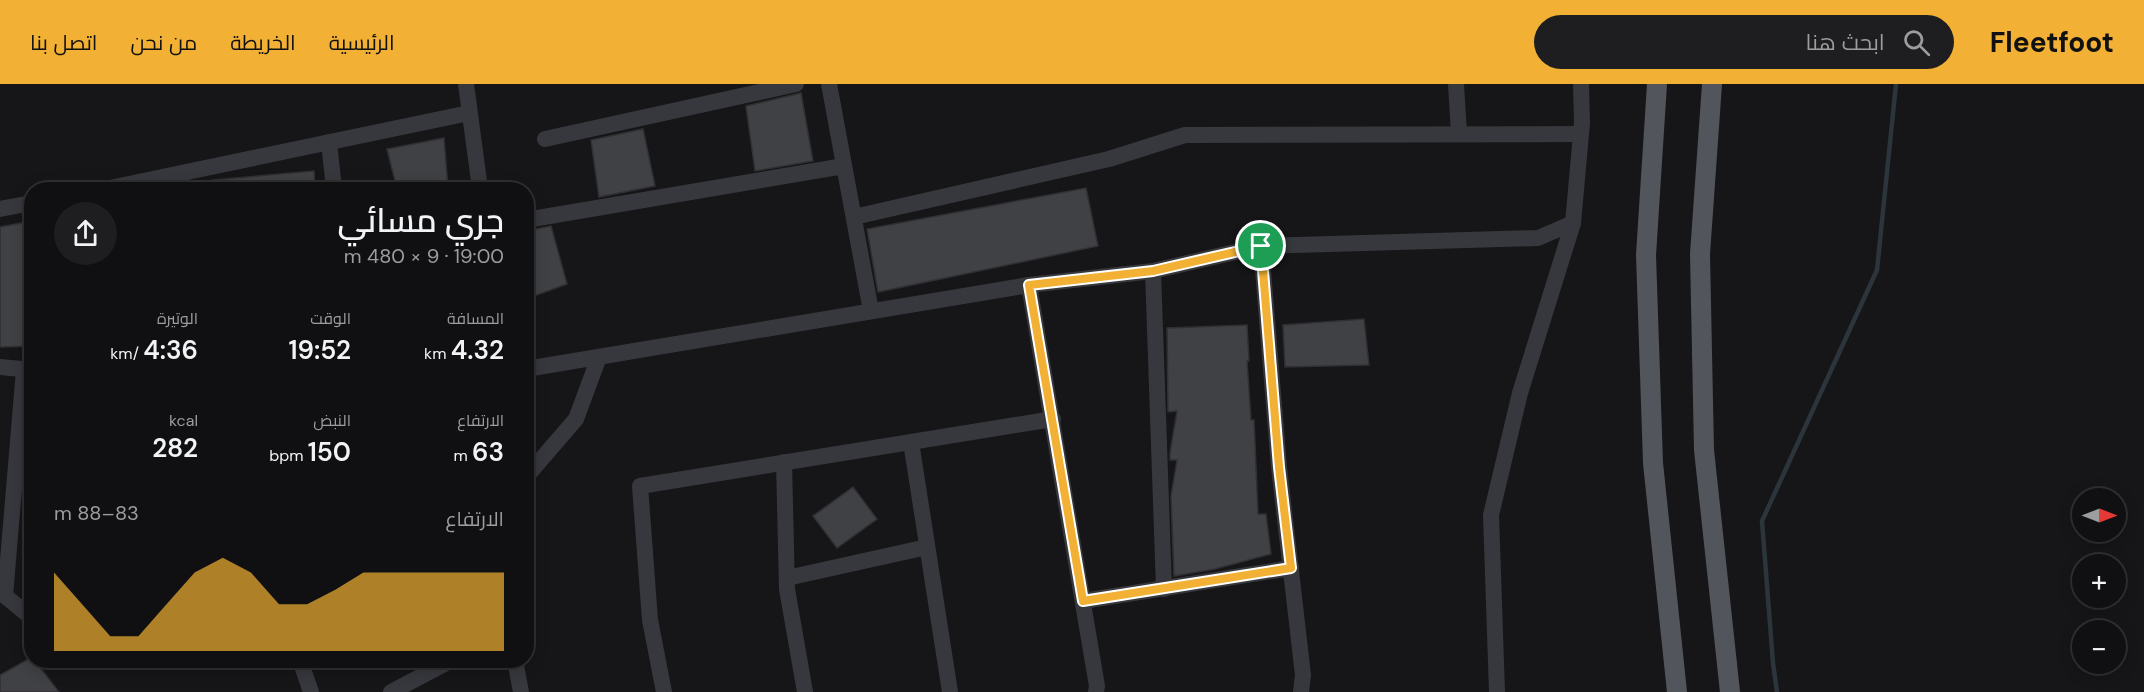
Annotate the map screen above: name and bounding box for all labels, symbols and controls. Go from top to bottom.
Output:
search box [1534,15,1954,69]
text: Fleetfoot [1990,24,2114,61]
icon: search [1900,26,1933,59]
text: ابحث هنا [1805,28,1885,57]
text: اتصل بنا [30,29,97,57]
text: من نحن [130,29,197,57]
text: الخريطة [230,29,296,57]
text: الرئيسية [329,29,395,57]
text: جري مسائي [337,199,504,242]
button: share [54,202,117,265]
pin [1235,220,1286,271]
icon: arrive [1244,229,1277,262]
text: 19:00 · 9 × 480 m [344,243,504,269]
text: الوتيرة [157,308,198,329]
text: الوقت [310,308,351,329]
text: المسافة [447,308,504,329]
text: 4:36 [143,333,198,367]
text: 19:52 [288,333,351,367]
text: 4.32 [451,333,504,367]
text: /km [110,343,143,364]
text: km [424,343,451,364]
text: kcal [169,410,198,431]
text: النبض [313,410,351,431]
text: الارتفاع [457,410,504,431]
text: 282 [152,431,198,465]
text: 150 [308,435,351,469]
text: 63 [472,435,504,469]
text: bpm [269,445,308,466]
text: m [453,445,472,466]
north arrow [2072,488,2126,542]
map controls [2072,488,2126,674]
text: 83–88 m [54,500,139,526]
text: الارتفاع [445,506,504,532]
button: + [2072,554,2126,608]
button: − [2072,620,2126,674]

